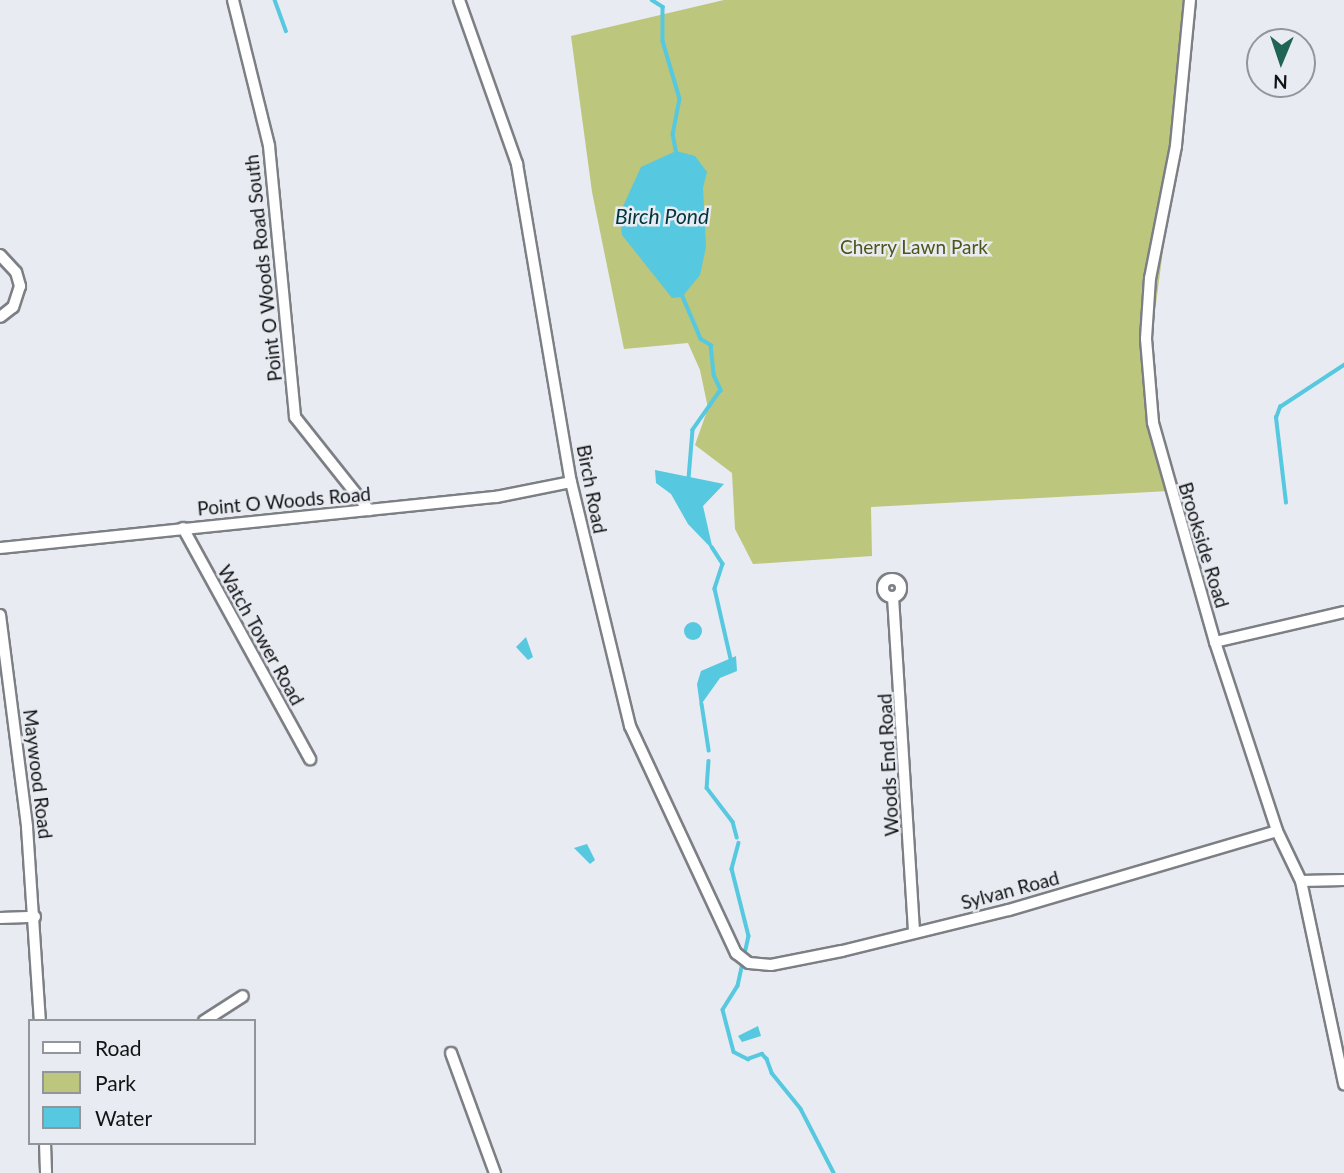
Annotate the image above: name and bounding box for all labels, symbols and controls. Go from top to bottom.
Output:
north arrow [1246,28,1316,98]
text: N [1273,71,1288,94]
street label: Point O Woods Road South [240,153,286,383]
water label: Birch Pond [615,203,709,229]
park label: Cherry Lawn Park [840,236,988,258]
street label: Birch Road [572,443,612,535]
street label: Brookside Road [1174,479,1234,611]
street label: Point O Woods Road [196,482,372,520]
street label: Watch Tower Road [213,561,309,709]
street label: Woods End Road [873,693,903,837]
street label: Maywood Road [19,708,57,840]
street label: Sylvan Road [958,866,1062,914]
legend [28,1019,256,1145]
text: Road [95,1035,142,1060]
text: Park [95,1070,136,1095]
text: Water [95,1105,152,1130]

